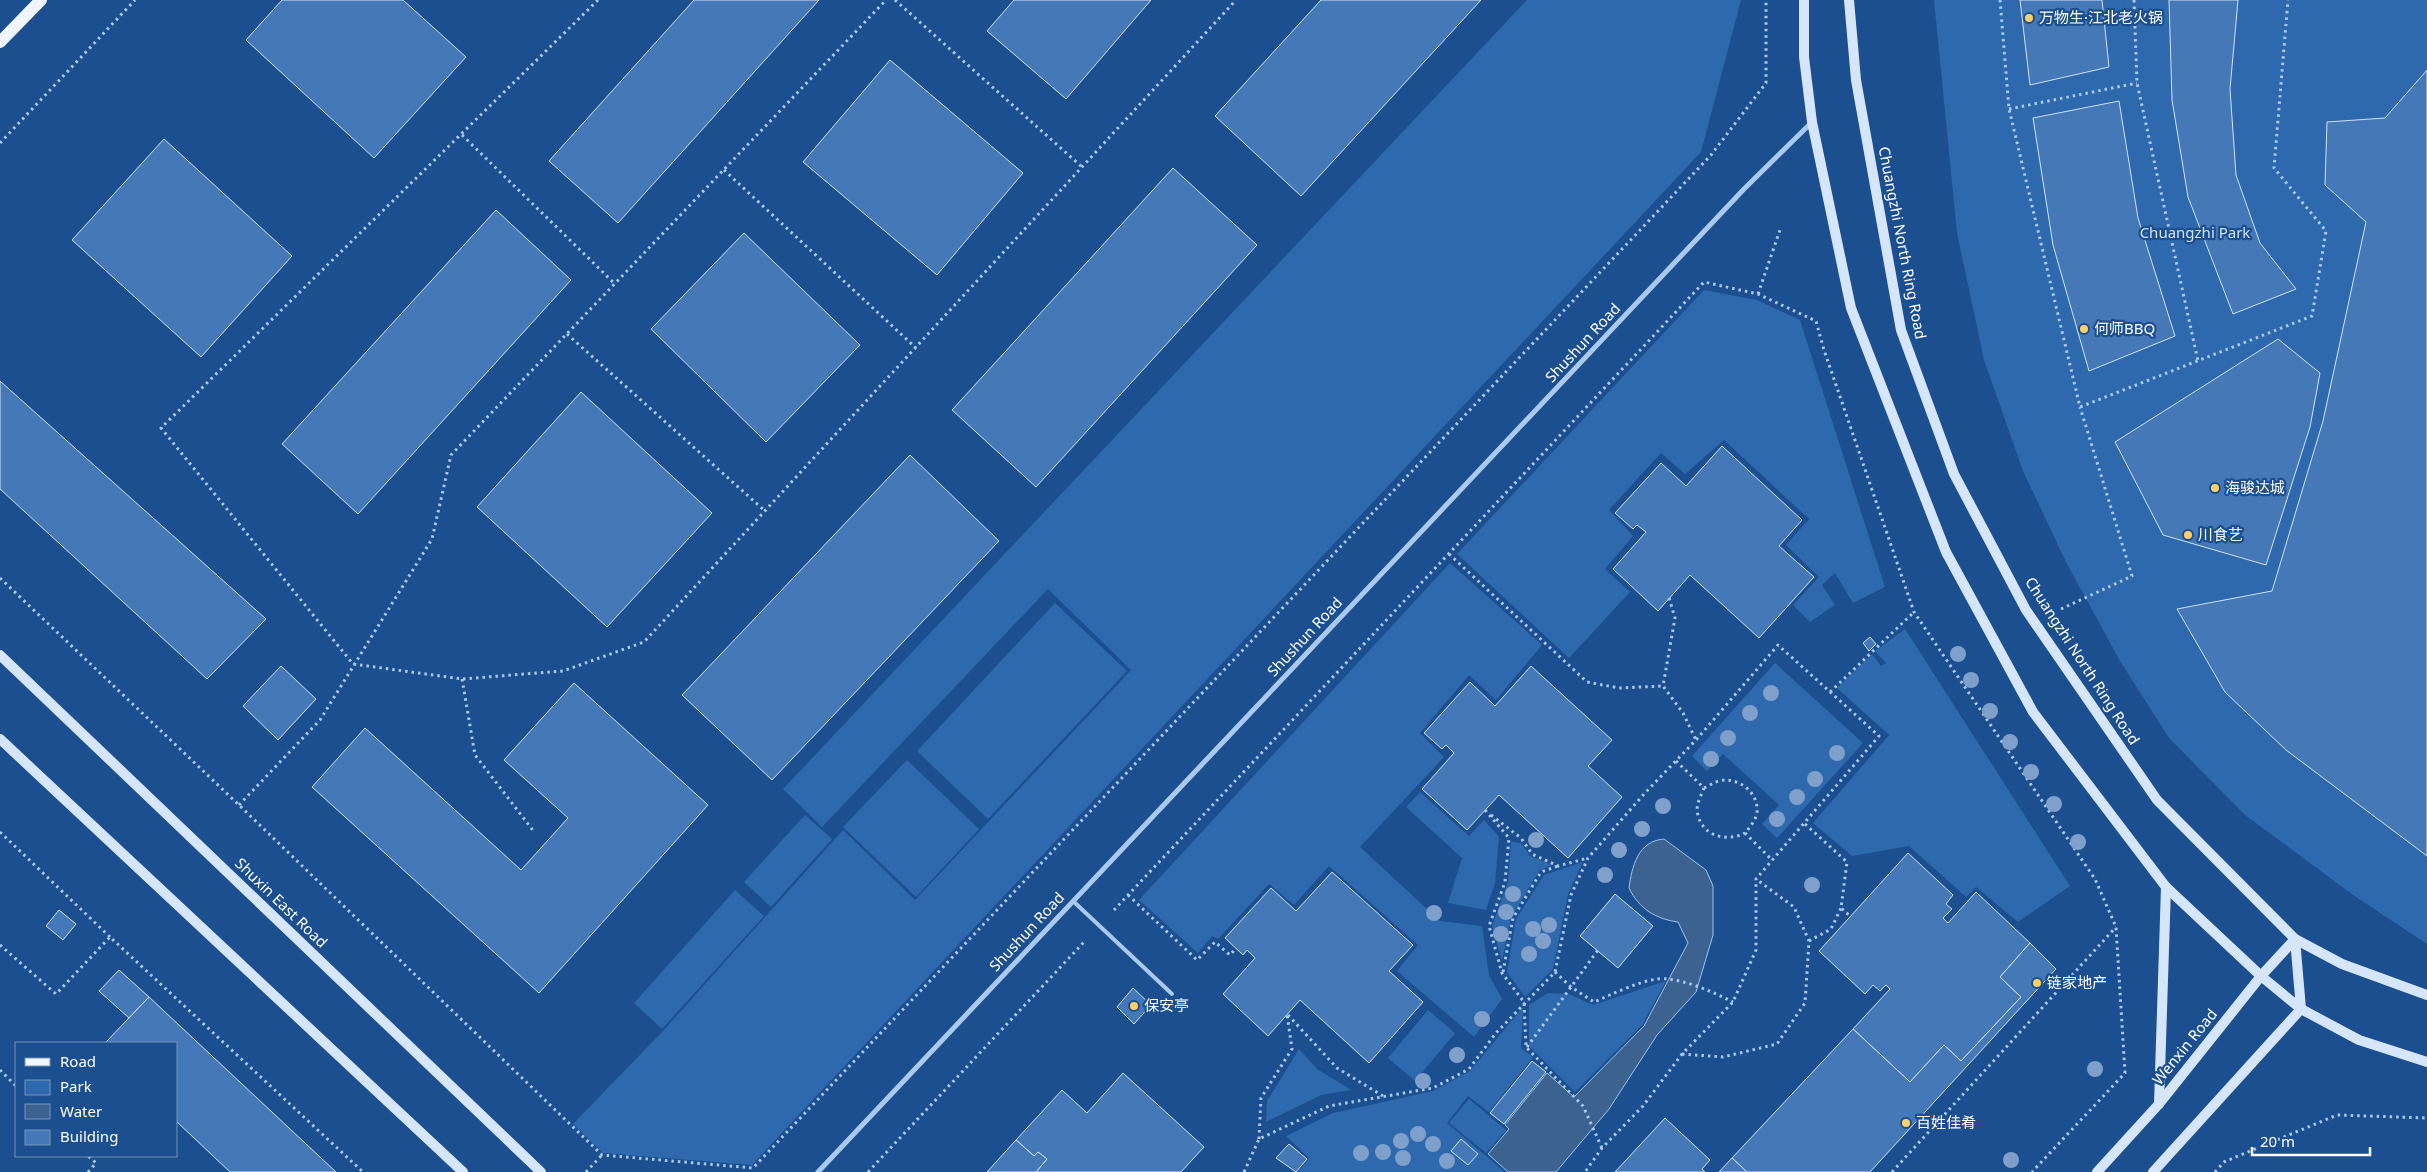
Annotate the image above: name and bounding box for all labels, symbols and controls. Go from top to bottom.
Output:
place label: 万物生·江北老火锅 [2039,7,2163,27]
marker: 万物生·江北老火锅 [2023,12,2035,24]
street label: Chuangzhi North Ring Road [1874,145,1931,341]
park label: Chuangzhi Park [2140,222,2250,242]
street label: Shushun Road [1540,298,1624,386]
place label: 何师BBQ [2094,318,2155,338]
marker: 何师BBQ [2078,323,2090,335]
place label: 海骏达城 [2225,477,2285,497]
marker: 海骏达城 [2209,482,2221,494]
place label: 川食艺 [2198,524,2243,544]
marker: 川食艺 [2182,529,2194,541]
street label: Chuangzhi North Ring Road [2021,573,2145,748]
street label: Shushun Road [1262,592,1346,680]
street label: Shuxin East Road [231,853,332,952]
street label: Shushun Road [984,887,1068,975]
place label: 链家地产 [2047,972,2107,992]
marker: 链家地产 [2031,977,2043,989]
place label: 保安亭 [1144,995,1189,1015]
marker: 保安亭 [1128,1000,1140,1012]
street label: Wenxin Road [2147,1004,2221,1089]
legend [15,1042,178,1157]
text: Road [60,1051,96,1071]
text: Park [60,1076,92,1096]
text: Water [60,1101,102,1121]
place label: 百姓佳肴 [1916,1112,1976,1132]
marker: 百姓佳肴 [1900,1117,1912,1129]
scale bar [2252,1124,2370,1156]
text: Building [60,1126,118,1146]
text: 20 m [2260,1131,2295,1151]

